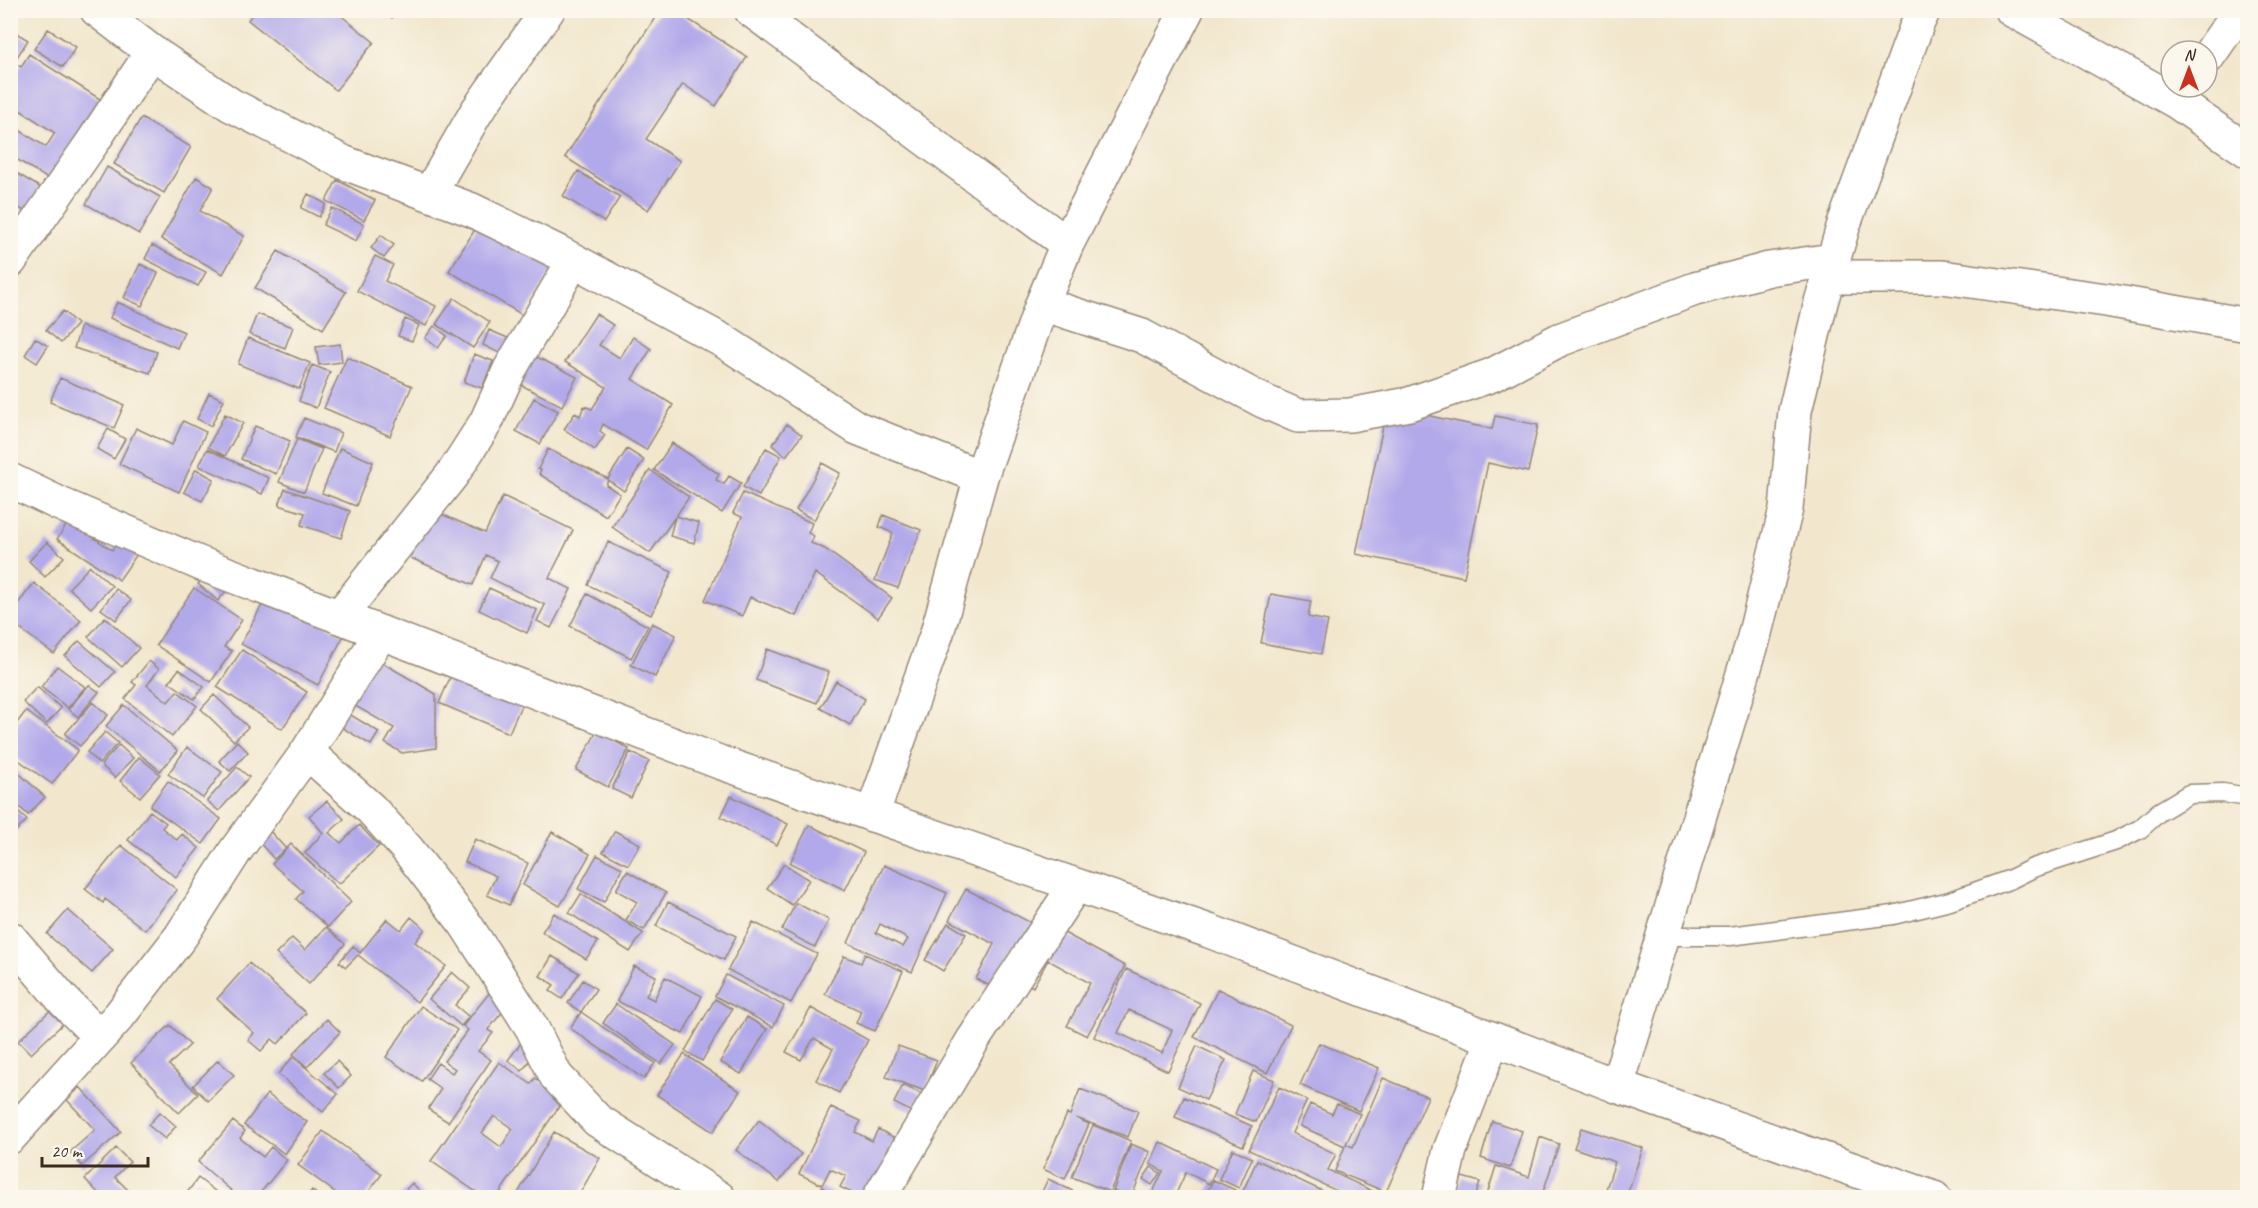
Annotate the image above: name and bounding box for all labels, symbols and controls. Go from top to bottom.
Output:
north arrow [2159,39,2219,99]
text: N [2184,45,2197,65]
scale bar [42,1130,148,1168]
text: 20 m [51,1140,84,1162]

